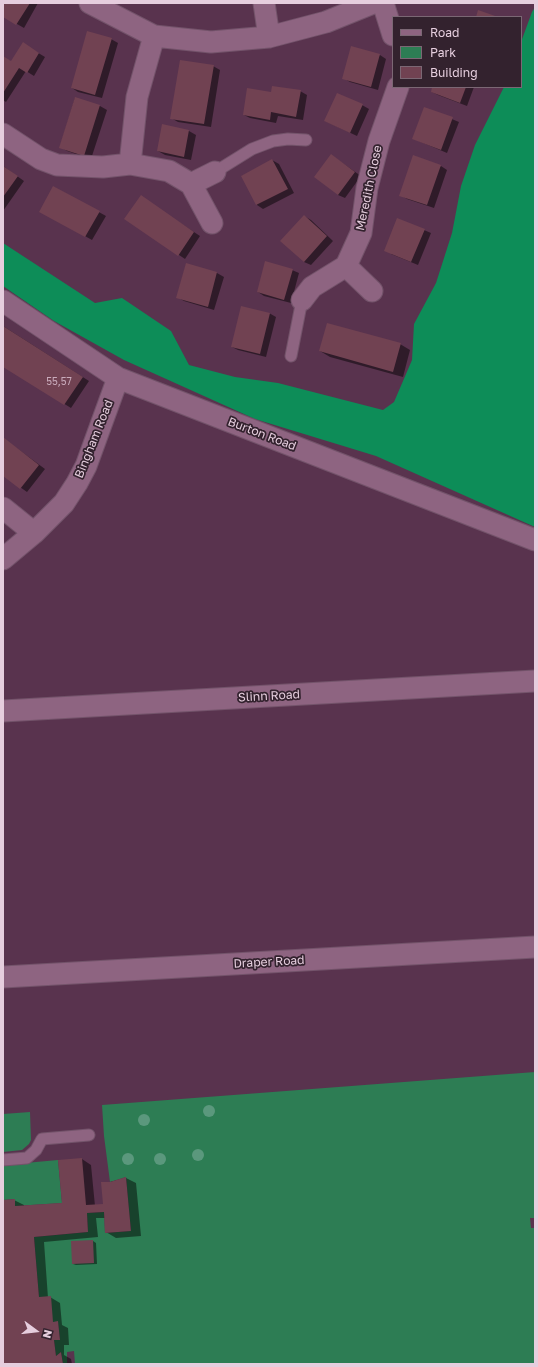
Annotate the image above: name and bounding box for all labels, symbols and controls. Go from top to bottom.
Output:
legend [392,16,522,88]
text: Road [430,25,459,40]
text: Park [430,45,456,60]
text: Building [430,65,478,80]
street label: Meredith Close [353,144,385,232]
house number: 55,57 [46,376,72,388]
street label: Bingham Road [72,398,116,480]
street label: Burton Road [226,414,298,454]
street label: Slinn Road [238,687,300,705]
street label: Draper Road [233,953,305,971]
north arrow [16,1311,56,1351]
text: N [41,1329,55,1340]

